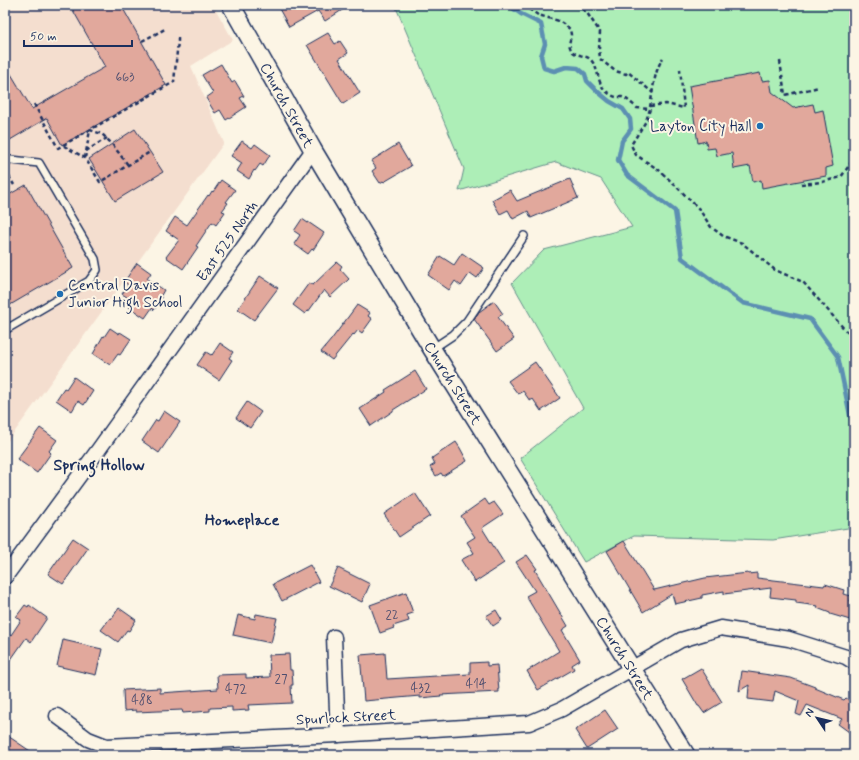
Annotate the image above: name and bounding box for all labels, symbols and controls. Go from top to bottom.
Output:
scale bar [24,22,132,48]
text: 50 m [30,29,57,45]
street label: Church Street [254,59,318,152]
house number: 663 [115,69,135,86]
place label: Layton City Hall [650,117,752,137]
marker: Layton City Hall [755,121,765,131]
street label: East 525 North [192,197,263,286]
place label: Central Davis Junior High School [68,276,182,314]
marker: Central Davis Junior High School [55,289,65,299]
street label: Church Street [419,338,486,429]
district label: Spring Hollow [53,455,145,478]
district label: Homeplace [205,510,279,531]
house number: 22 [385,607,399,624]
street label: Church Street [591,613,658,704]
house number: 27 [275,671,288,688]
house number: 414 [466,676,487,693]
house number: 432 [411,680,432,697]
house number: 472 [225,681,247,698]
house number: 488 [131,692,153,709]
north arrow [797,698,837,738]
street label: Spurlock Street [295,705,397,731]
text: N [802,706,817,720]

